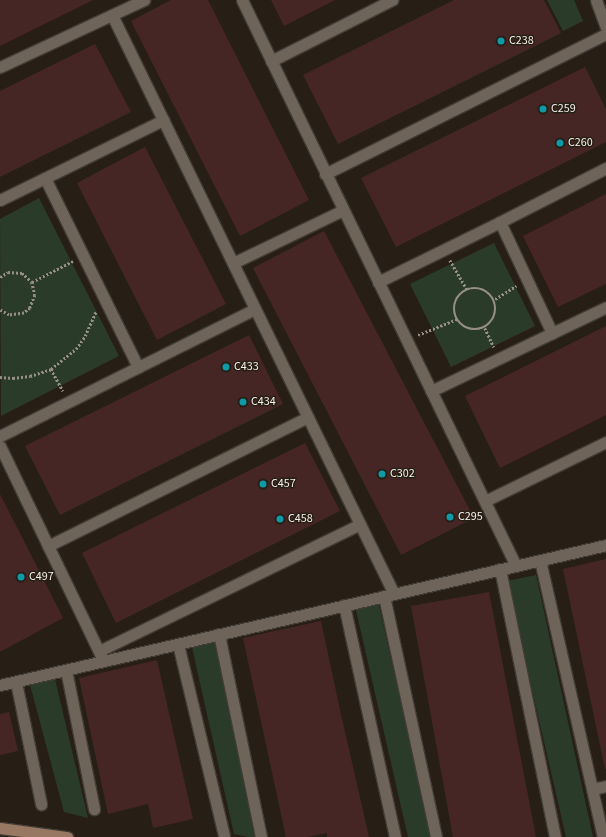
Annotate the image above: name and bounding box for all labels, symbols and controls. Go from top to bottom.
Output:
place label: C238 [509,34,534,48]
marker: C238 [496,36,506,46]
place label: C259 [551,102,576,116]
marker: C259 [538,104,548,114]
place label: C260 [568,136,593,150]
marker: C260 [555,138,565,148]
place label: C433 [234,360,259,374]
marker: C433 [221,362,231,372]
place label: C434 [251,395,276,409]
marker: C434 [238,397,248,407]
place label: C302 [390,467,415,481]
marker: C302 [377,469,387,479]
place label: C457 [271,477,296,491]
marker: C457 [258,479,268,489]
place label: C295 [458,510,483,524]
place label: C458 [288,512,313,526]
marker: C295 [445,512,455,522]
marker: C458 [275,514,285,524]
place label: C497 [29,570,54,584]
marker: C497 [16,572,26,582]

